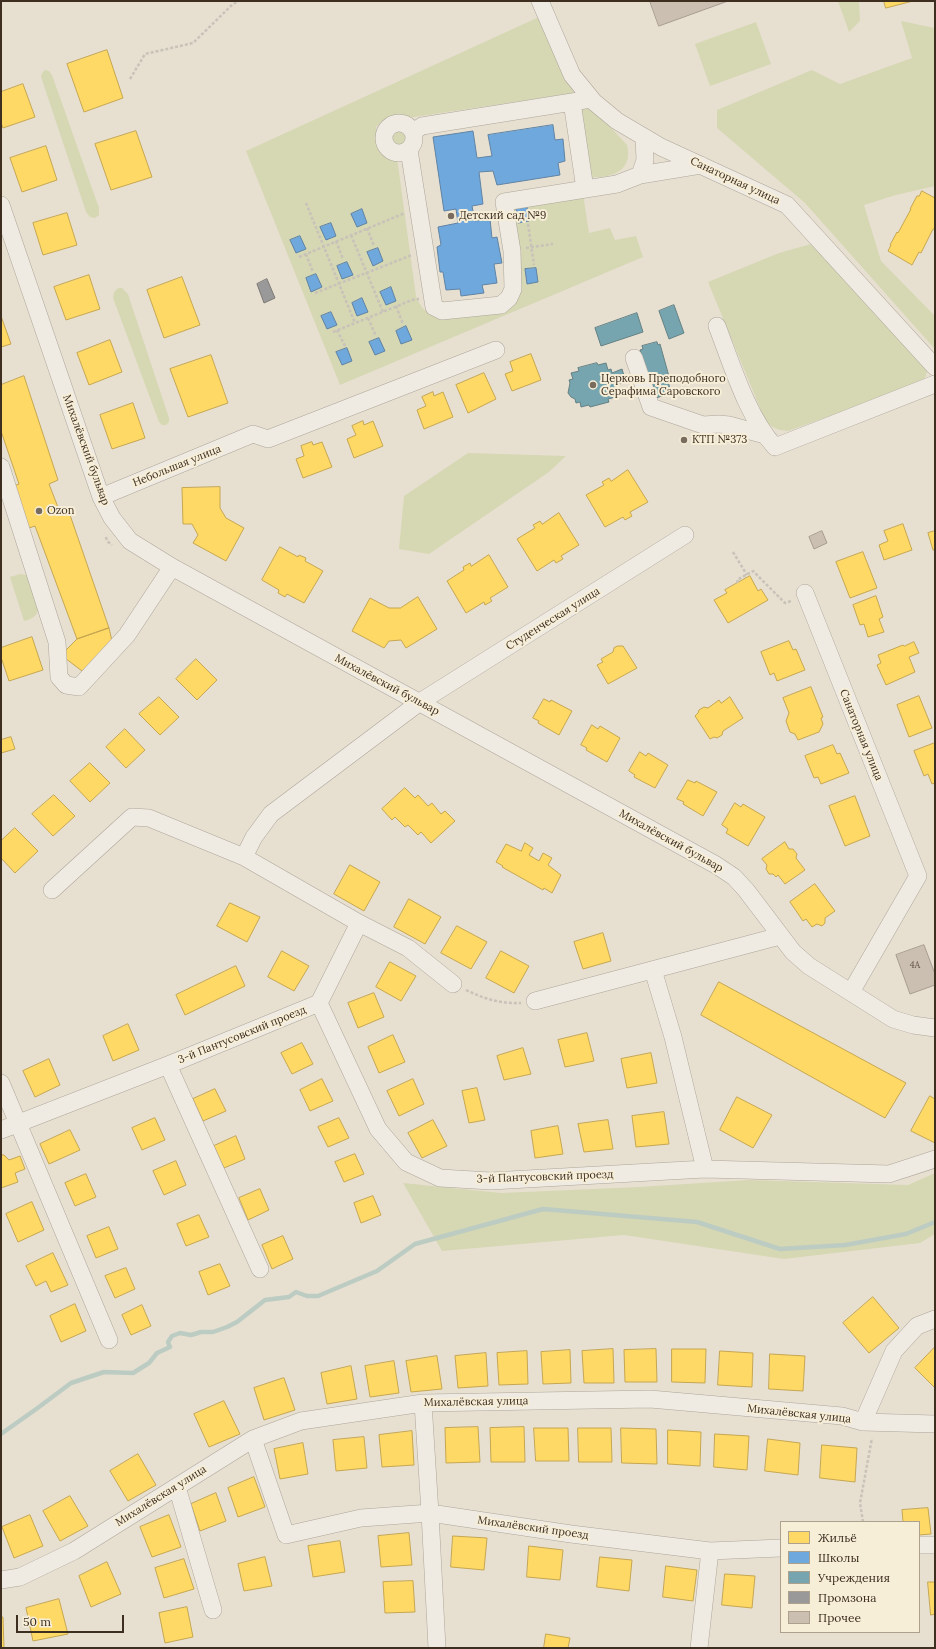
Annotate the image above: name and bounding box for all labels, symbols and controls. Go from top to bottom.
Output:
street label: Санаторная улица [688,154,782,208]
place label: Детский сад №9 [459,209,546,223]
marker: Детский сад №9 [446,211,456,221]
place label: Церковь Преподобного Серафима Саровского [601,372,726,398]
marker: Церковь Преподобного Серафима Саровского [588,380,598,390]
street label: Михалёвский бульвар [60,393,112,507]
place label: КТП №373 [692,433,747,447]
marker: КТП №373 [679,435,689,445]
street label: Небольшая улица [131,442,223,490]
place label: Ozon [47,504,74,518]
marker: Ozon [34,506,44,516]
street label: Студенческая улица [504,585,602,653]
street label: Михалёвский бульвар [332,652,442,718]
street label: Санаторная улица [837,687,885,783]
street label: Михалёвский бульвар [617,807,725,875]
house number: 4А [910,960,920,970]
street label: 3-й Пантусовский проезд [176,1003,308,1067]
street label: 3-й Пантусовский проезд [476,1168,614,1186]
street label: Михалёвская улица [424,1394,528,1410]
street label: Михалёвская улица [746,1402,852,1426]
street label: Михалёвская улица [113,1463,209,1529]
street label: Михалёвский проезд [476,1514,590,1542]
legend [780,1521,920,1633]
text: Жильё [818,1530,857,1545]
text: Школы [818,1550,859,1565]
text: Учреждения [818,1570,890,1585]
text: Промзона [818,1590,876,1605]
scale bar [18,1607,126,1633]
text: Прочее [818,1610,861,1625]
text: 50 m [23,1614,51,1629]

